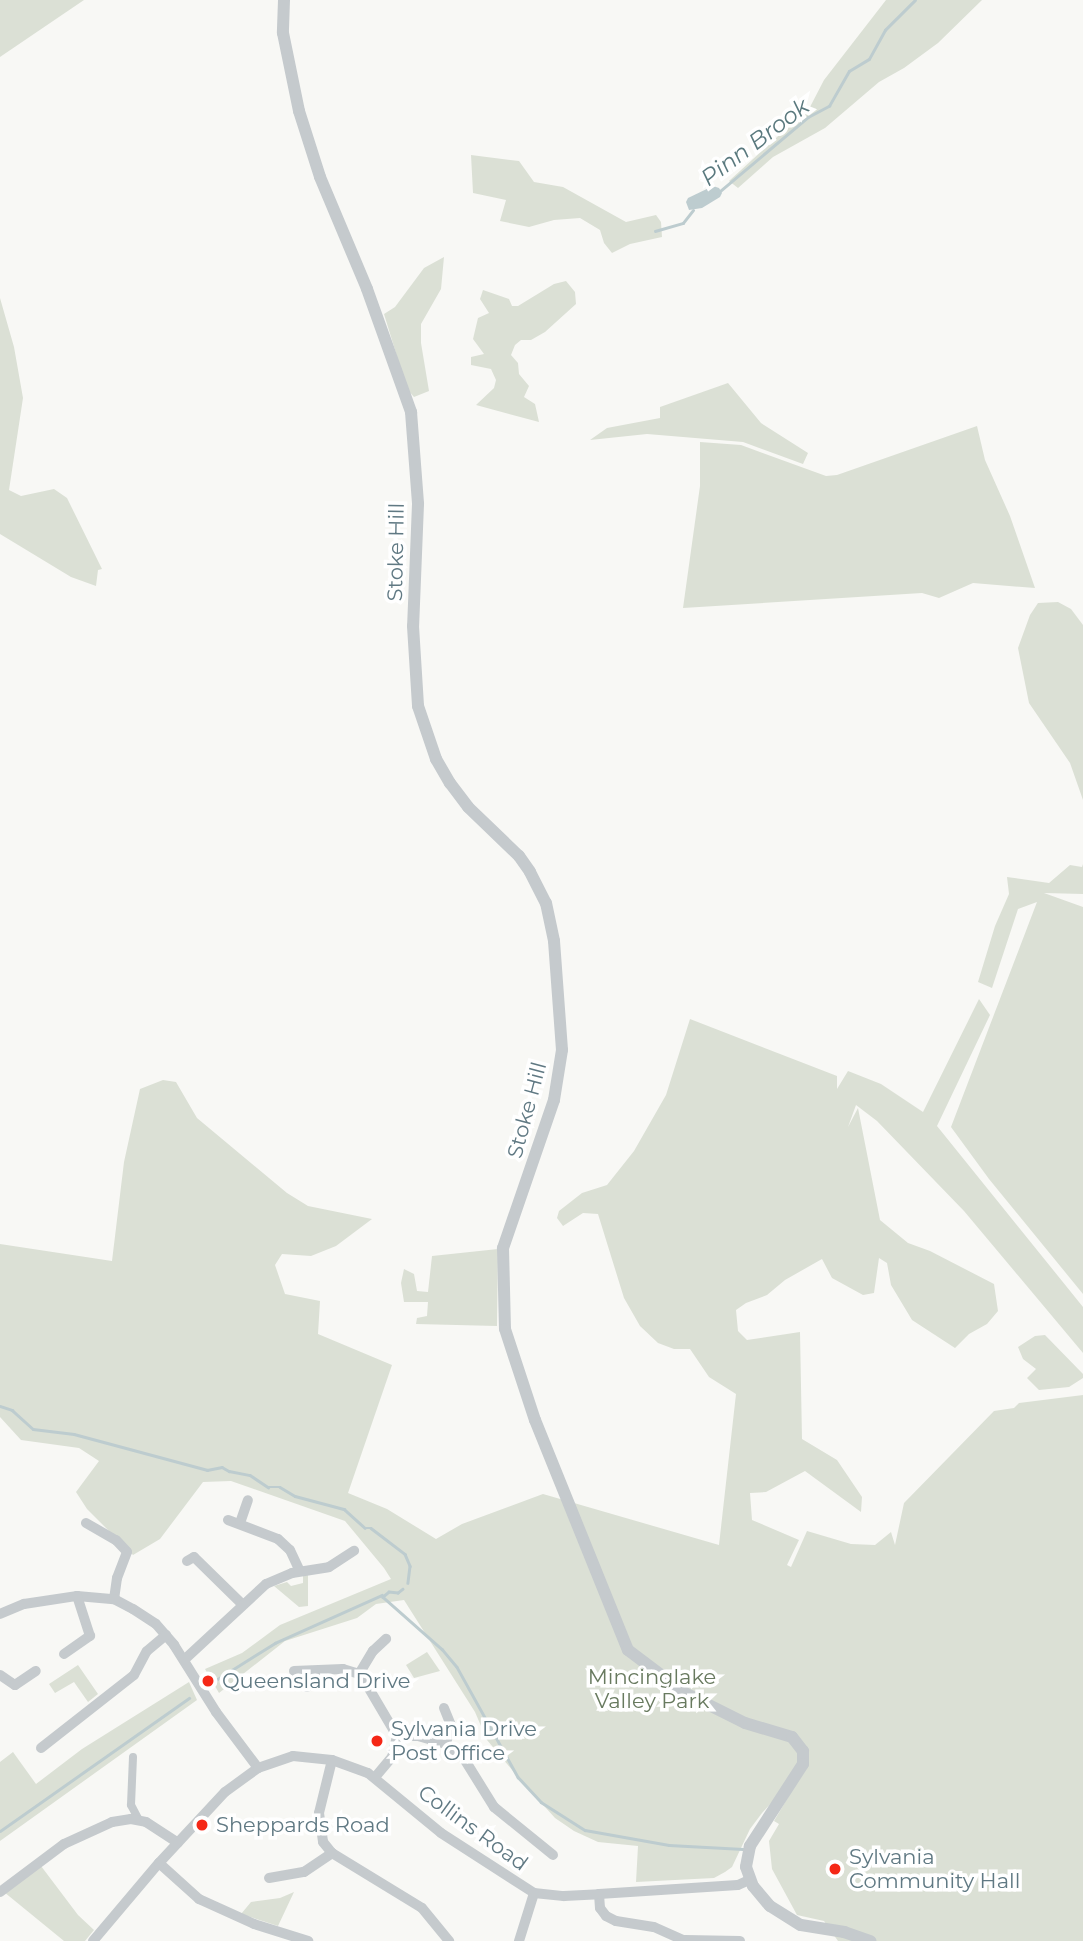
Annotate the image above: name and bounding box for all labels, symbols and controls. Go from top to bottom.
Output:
water label: Pinn Brook [695,92,815,192]
street label: Stoke Hill [383,503,409,601]
street label: Stoke Hill [502,1059,552,1161]
park label: Mincinglake Valley Park [588,1664,716,1714]
place label: Queensland Drive [222,1668,411,1694]
marker: Queensland Drive [200,1673,216,1689]
place label: Sylvania Drive Post Office [391,1716,537,1766]
marker: Sylvania Drive Post Office [369,1733,385,1749]
street label: Collins Road [413,1780,533,1876]
place label: Sheppards Road [216,1812,390,1838]
marker: Sheppards Road [194,1817,210,1833]
place label: Sylvania Community Hall [849,1844,1020,1894]
marker: Sylvania Community Hall [827,1861,843,1877]

